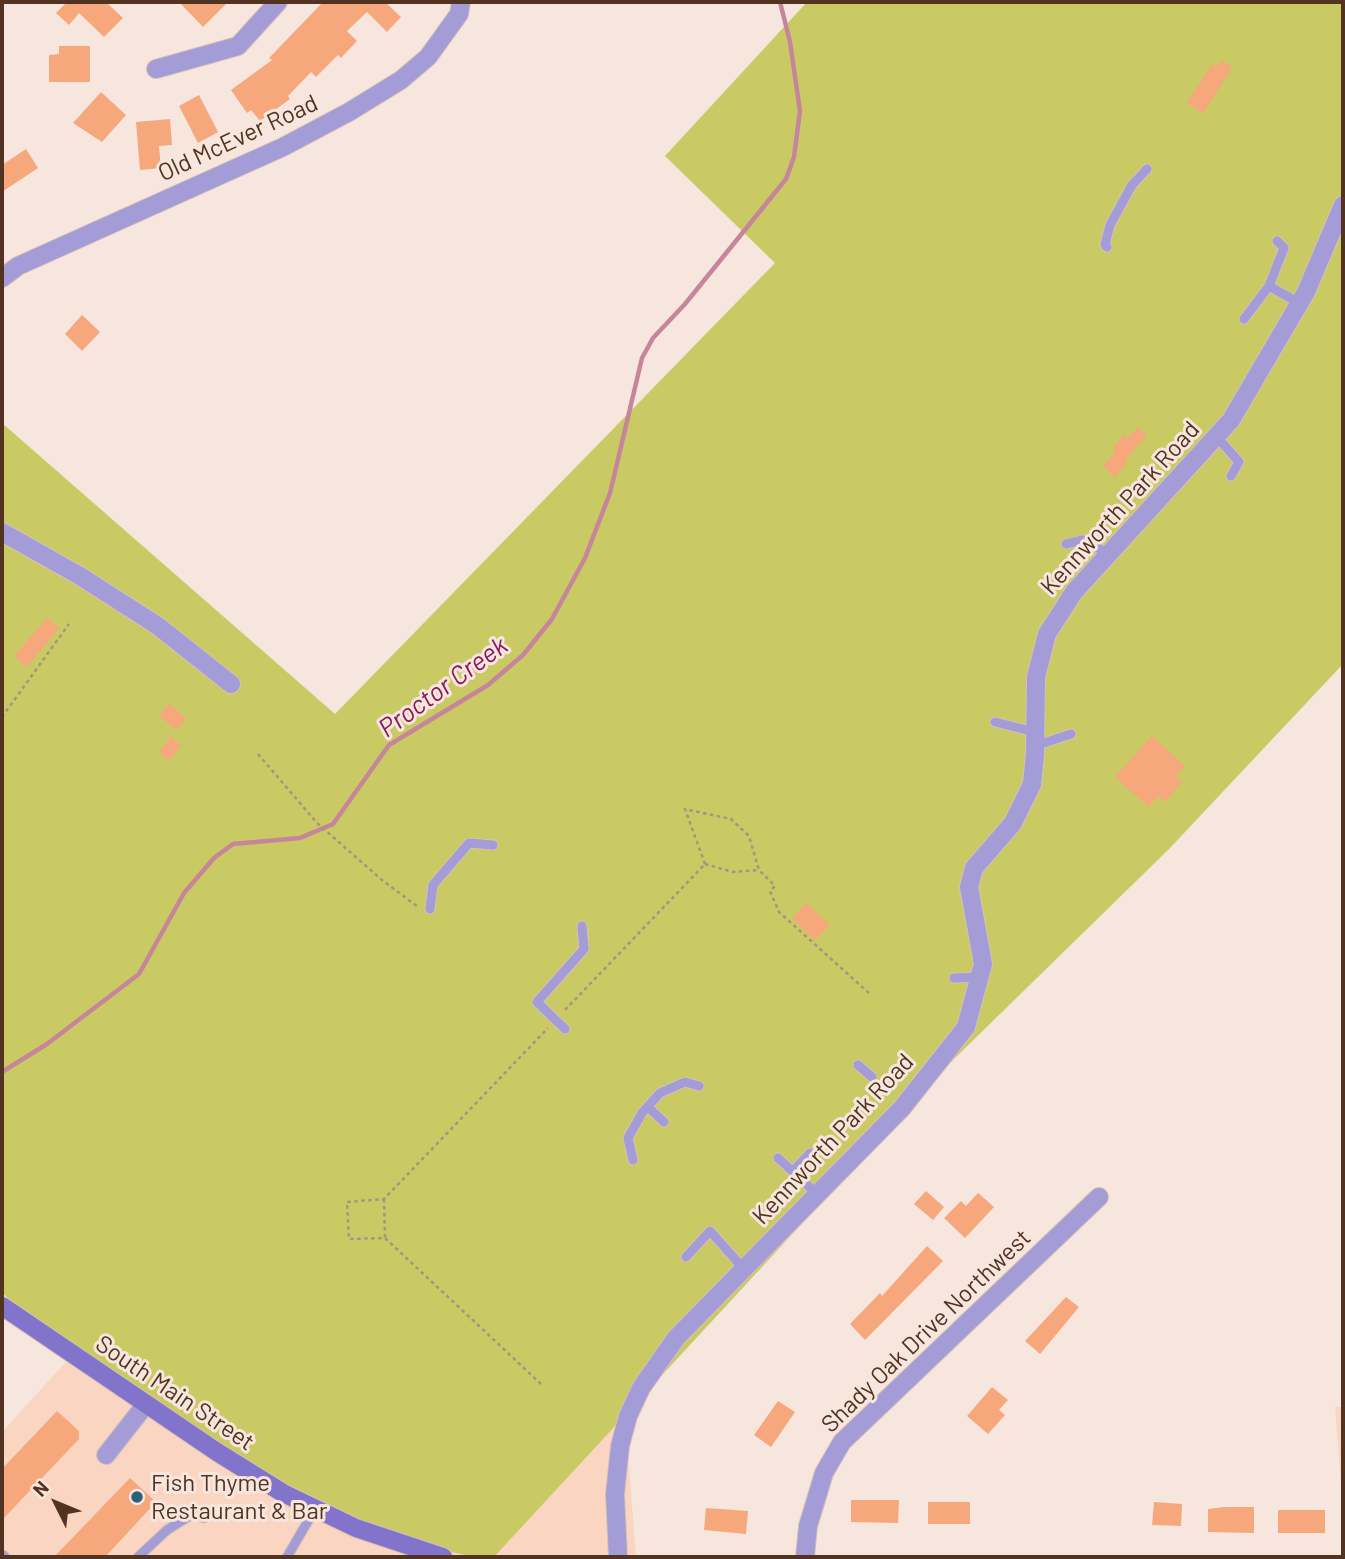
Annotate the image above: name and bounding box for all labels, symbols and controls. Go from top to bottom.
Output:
street label: Old McEver Road [154,88,322,188]
street label: Kennworth Park Road [1035,415,1205,601]
water label: Proctor Creek [373,630,513,744]
street label: Kennworth Park Road [746,1048,920,1230]
street label: Shady Oak Drive Northwest [815,1223,1037,1439]
street label: South Main Street [90,1329,260,1457]
north arrow [21,1468,91,1538]
place label: Fish Thyme Restaurant & Bar [151,1469,327,1525]
text: N [28,1476,53,1501]
marker: Fish Thyme Restaurant & Bar [129,1489,145,1505]

